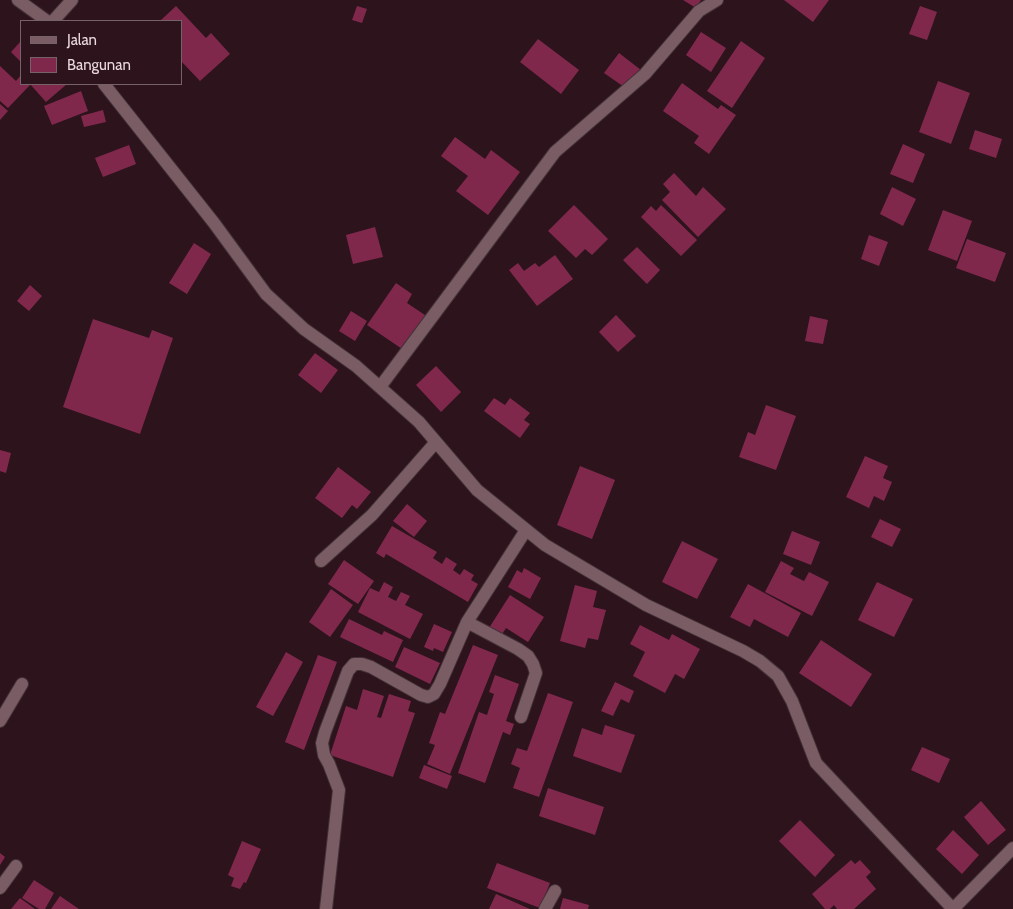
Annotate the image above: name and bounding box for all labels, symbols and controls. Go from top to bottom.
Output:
legend [20,20,182,85]
text: Jalan [67,31,97,49]
text: Bangunan [67,56,131,74]

